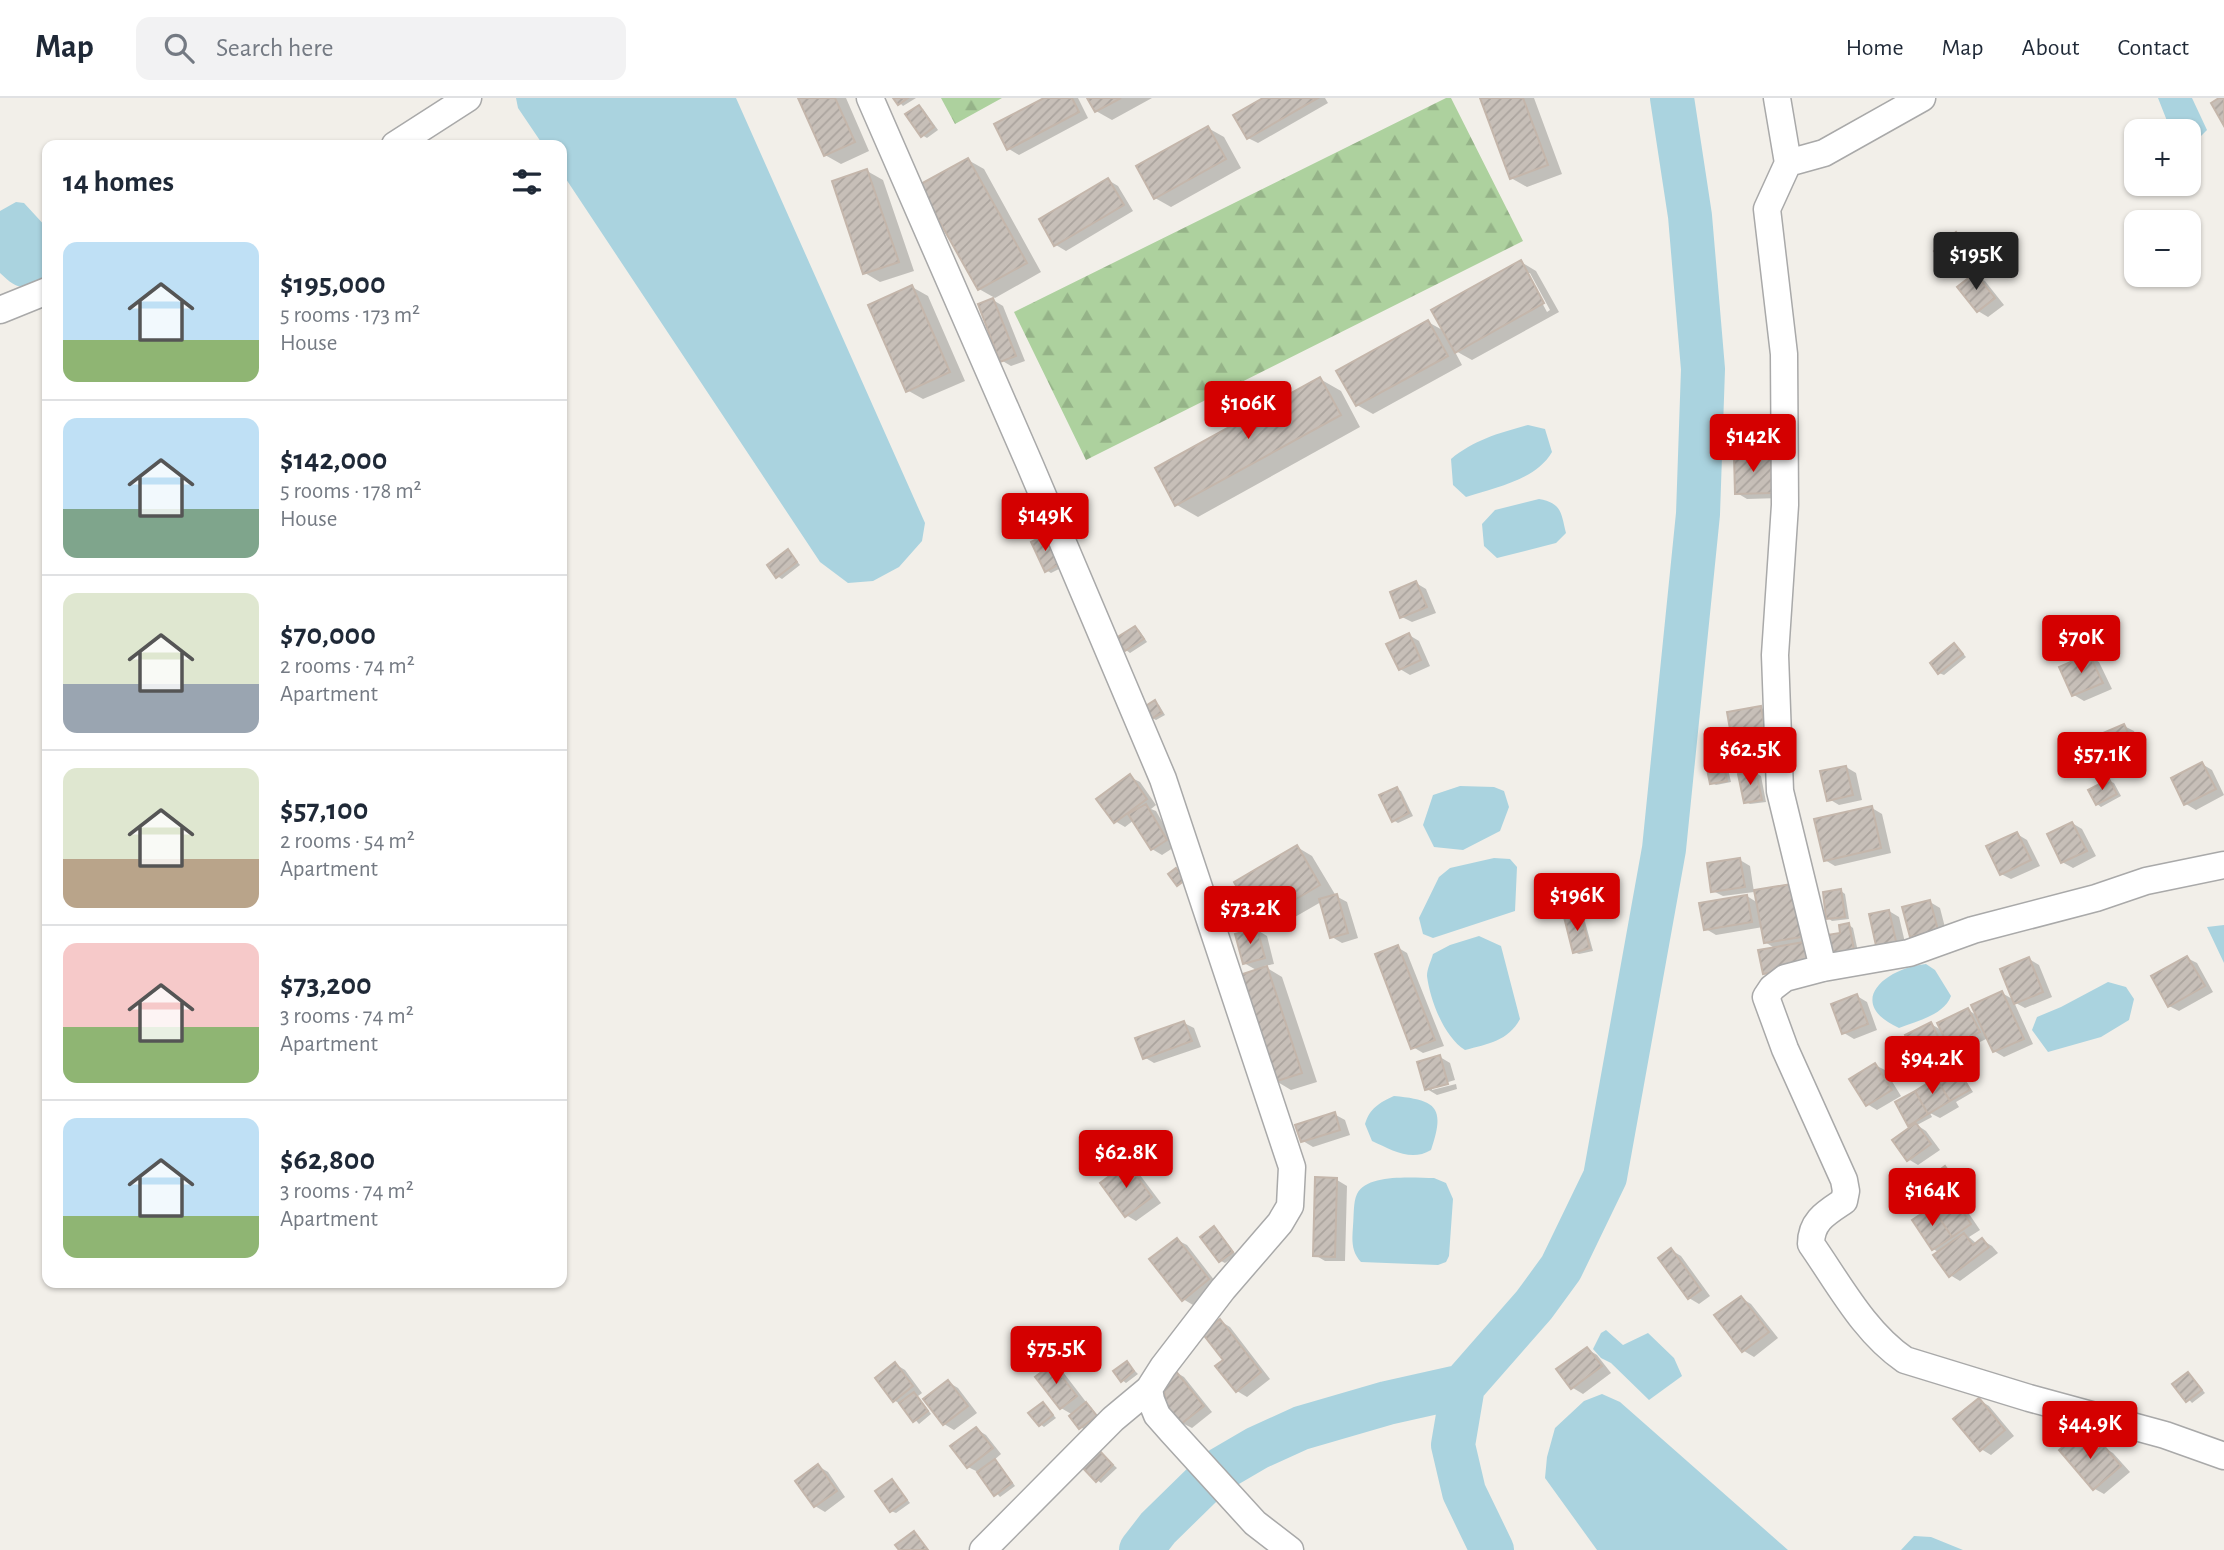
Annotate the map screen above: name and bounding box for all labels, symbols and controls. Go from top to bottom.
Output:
search box [136,17,626,80]
icon: search [160,29,198,67]
text: Map [35,31,94,64]
text: Search here [216,35,334,61]
text: Home [1846,36,1904,60]
text: Map [1942,36,1984,60]
text: About [2022,36,2079,60]
text: Contact [2117,36,2189,60]
map controls [2124,119,2201,287]
button: + [2124,119,2201,196]
icon: filters [508,163,546,201]
text: 14 homes [63,167,174,197]
button: − [2124,210,2201,287]
pin: $195K [1927,232,2025,292]
text: $195K [1949,243,2003,266]
text: $195,000 [280,269,386,299]
icon: home [119,270,203,354]
text: 5 rooms · 173 m² [280,304,420,327]
text: House [280,332,337,355]
pin: $106K [1199,382,1297,441]
text: $106K [1220,392,1276,415]
pin: $142K [1704,414,1802,474]
text: $142K [1726,425,1780,448]
text: $142,000 [280,445,387,475]
icon: home [119,446,203,530]
text: 5 rooms · 178 m² [280,480,422,503]
pin: $149K [996,494,1094,553]
text: $149K [1018,504,1072,527]
text: House [280,508,337,531]
pin: $70K [2040,616,2122,675]
text: $70,000 [280,620,376,650]
icon: home [119,621,203,705]
text: $70K [2058,626,2104,649]
text: 2 rooms · 74 m² [280,655,415,678]
text: Apartment [280,683,378,706]
pin: $62.5K [1693,728,1807,787]
pin: $57.1K [2045,732,2159,792]
text: $62.5K [1720,738,1780,761]
text: $57.1K [2073,743,2131,766]
text: $57,100 [280,795,368,825]
icon: home [119,796,203,880]
text: 2 rooms · 54 m² [280,830,415,853]
text: Apartment [280,858,378,881]
pin: $196K [1528,874,1626,933]
text: $196K [1550,884,1604,907]
pin: $73.2K [1193,886,1307,946]
text: $73.2K [1220,897,1280,920]
text: $73,200 [280,970,372,1000]
icon: home [119,971,203,1055]
text: 3 rooms · 74 m² [280,1005,414,1028]
text: Apartment [280,1033,378,1056]
pin: $94.2K [1875,1037,1989,1096]
text: $94.2K [1901,1047,1963,1070]
pin: $62.8K [1069,1130,1183,1190]
text: $62.8K [1095,1141,1157,1164]
text: $62,800 [280,1145,375,1175]
icon: home [119,1146,203,1230]
pin: $164K [1883,1168,1981,1228]
text: $164K [1905,1179,1959,1202]
text: 3 rooms · 74 m² [280,1180,414,1203]
text: Apartment [280,1208,378,1231]
pin: $75.5K [999,1326,1113,1386]
text: $75.5K [1027,1337,1085,1360]
pin: $44.9K [2033,1402,2147,1461]
text: $44.9K [2058,1412,2122,1435]

